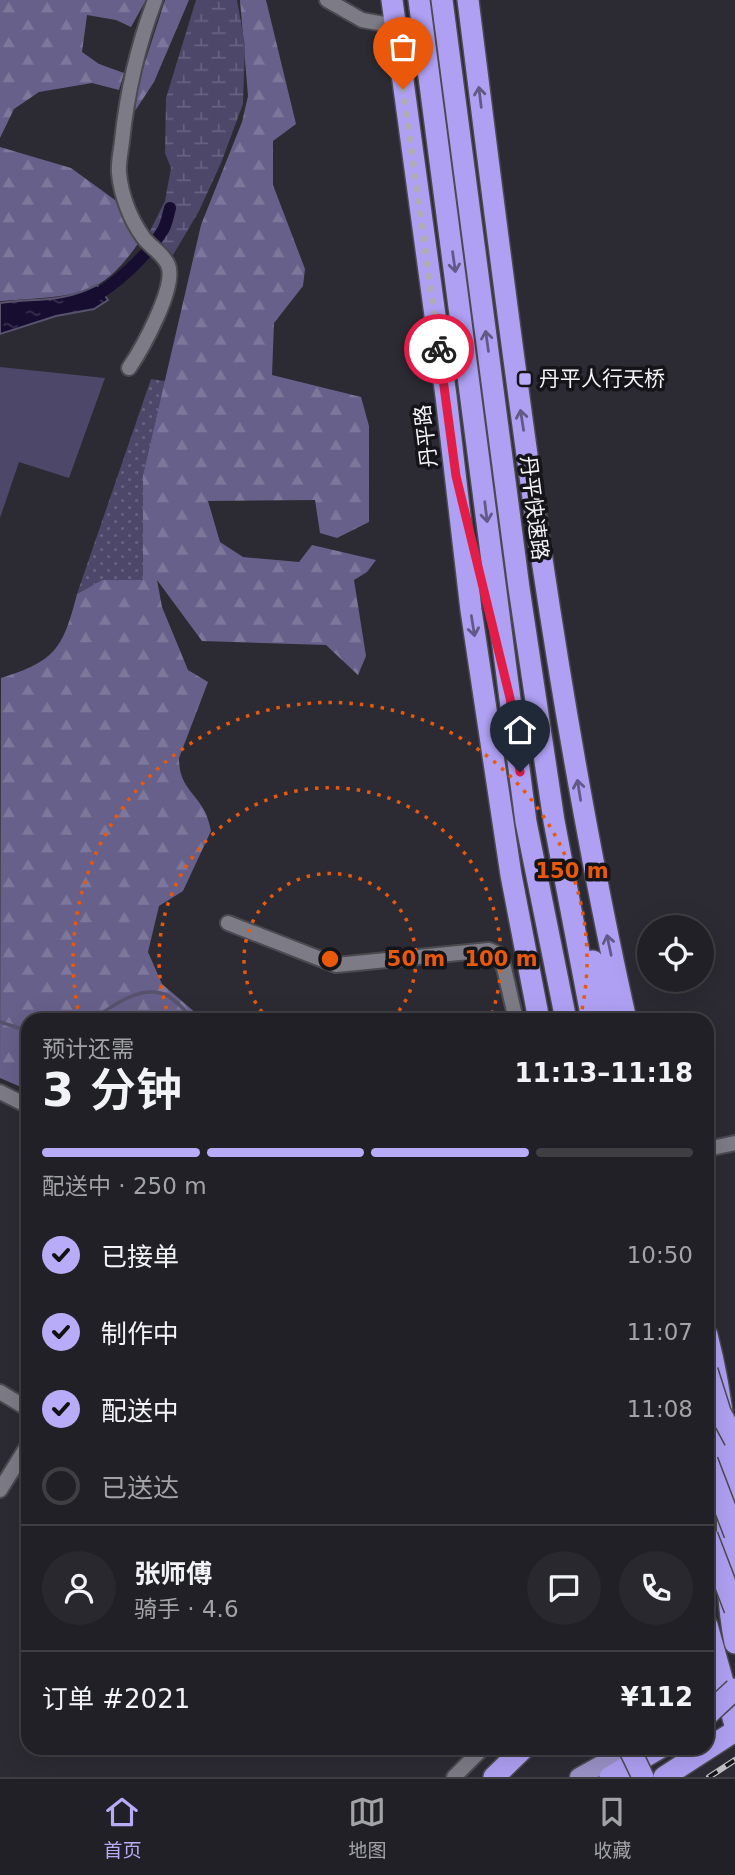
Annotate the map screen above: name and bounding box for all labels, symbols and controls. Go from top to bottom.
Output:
pin [373,17,433,89]
icon: bag [384,28,422,66]
one-way arrow [474,86,487,109]
one-way arrow [447,250,460,273]
courier [404,314,474,384]
icon: bike [420,330,458,368]
one-way arrow [481,330,494,352]
place label: 丹平人行天桥 [539,367,665,391]
marker: 丹平人行天桥 [517,371,533,387]
street label: 丹平路 [410,403,442,469]
one-way arrow [515,409,528,432]
street label: 丹平快速路 [516,454,552,562]
one-way arrow [480,500,493,523]
one-way arrow [467,615,480,637]
pin [490,700,550,772]
icon: home [501,711,539,749]
one-way arrow [572,779,585,802]
text: 150 m [535,859,609,883]
map controls [637,915,714,992]
button: locate [637,915,714,992]
one-way arrow [602,934,616,957]
centre of rings [318,947,342,971]
text: 50 m [387,947,445,971]
text: 100 m [464,947,538,971]
text: 预计还需 [42,1036,134,1062]
text: 11:13–11:18 [514,1058,693,1088]
text: 3 分钟 [42,1063,182,1117]
text: 配送中 · 250 m [42,1173,207,1199]
icon: check [42,1236,80,1274]
text: 已接单 [101,1242,179,1272]
text: 10:50 [627,1242,693,1268]
icon: check [42,1313,80,1351]
text: 制作中 [101,1319,179,1349]
text: 11:07 [627,1319,693,1345]
icon: check [42,1390,80,1428]
text: 配送中 [101,1396,179,1426]
text: 11:08 [627,1396,693,1422]
text: 已送达 [101,1473,179,1503]
button: person [42,1551,116,1625]
button: chat [527,1551,601,1625]
button: phone [619,1551,693,1625]
text: 张师傅 [134,1559,212,1589]
text: 骑手 · 4.6 [134,1596,239,1622]
text: ¥112 [621,1682,693,1712]
text: 订单 #2021 [42,1684,190,1714]
tab: 首页 [103,1793,142,1862]
tab: 地图 [348,1793,387,1862]
tab: 收藏 [593,1793,632,1862]

